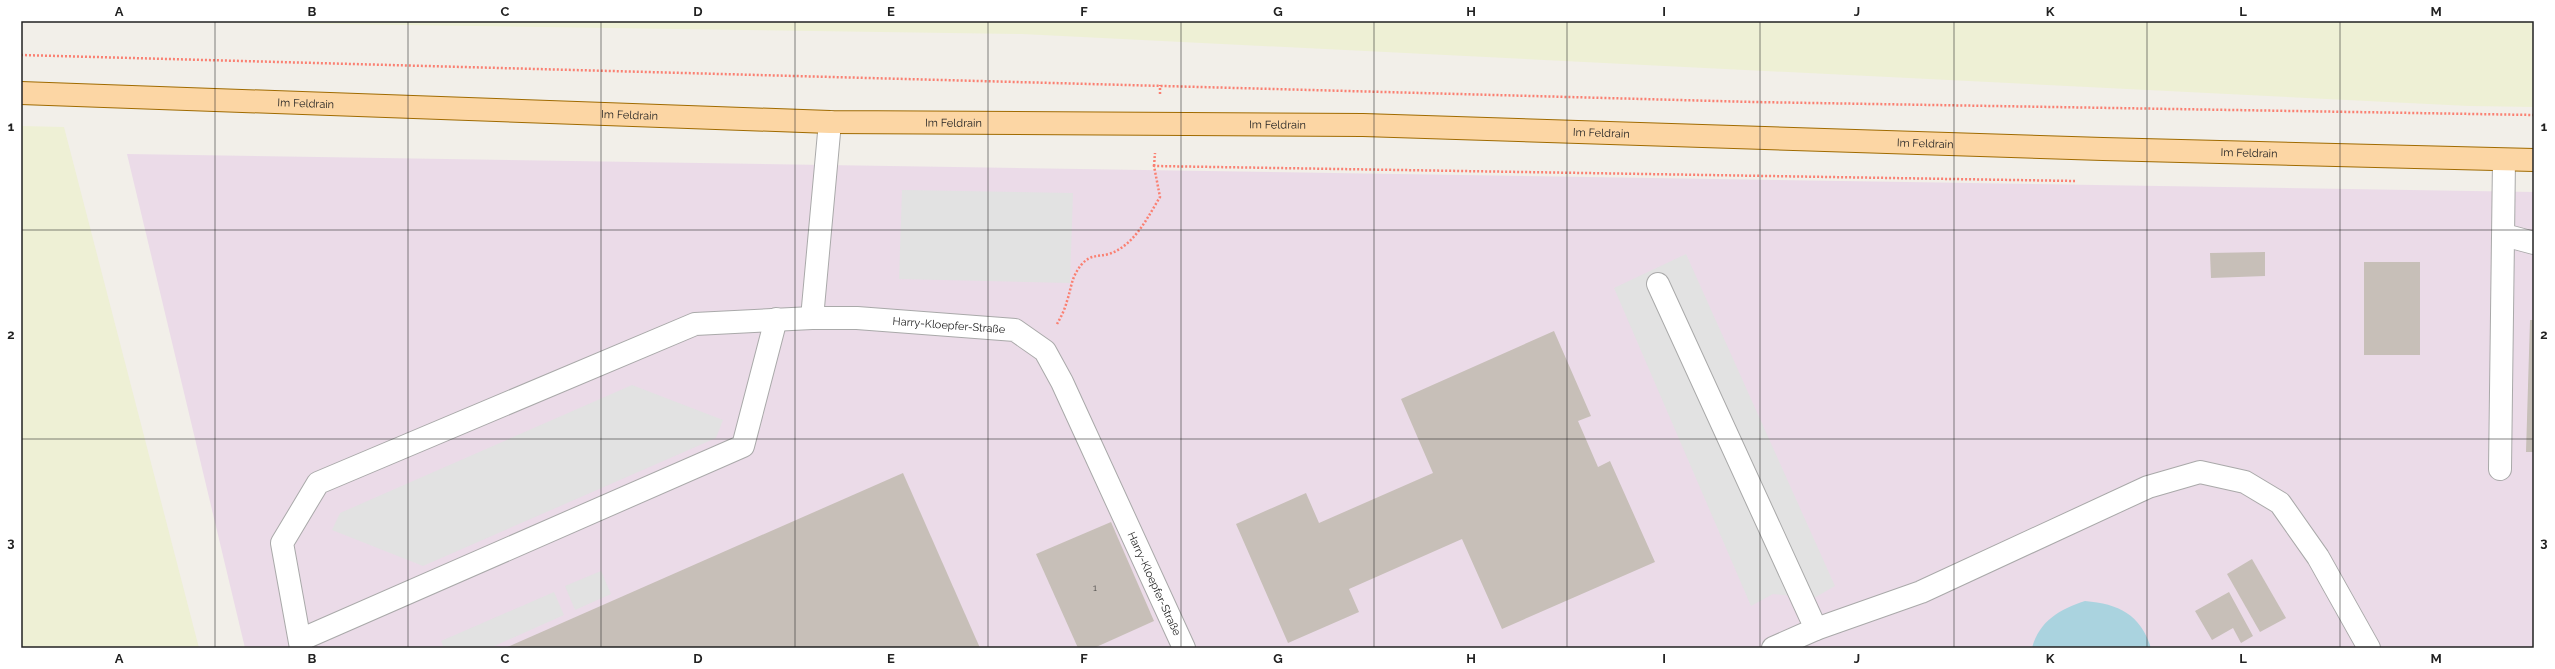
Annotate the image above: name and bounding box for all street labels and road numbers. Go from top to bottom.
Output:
street label: Im Feldrain [277,96,334,111]
street label: Im Feldrain [601,107,658,122]
street label: Im Feldrain [925,116,982,129]
street label: Im Feldrain [1249,118,1306,131]
street label: Im Feldrain [1573,125,1630,140]
street label: Im Feldrain [1897,136,1954,151]
street label: Im Feldrain [2220,146,2278,160]
street label: Harry-Kloepfer-Straße [892,314,1006,336]
street label: Harry-Kloepfer-Straße [1125,530,1184,638]

